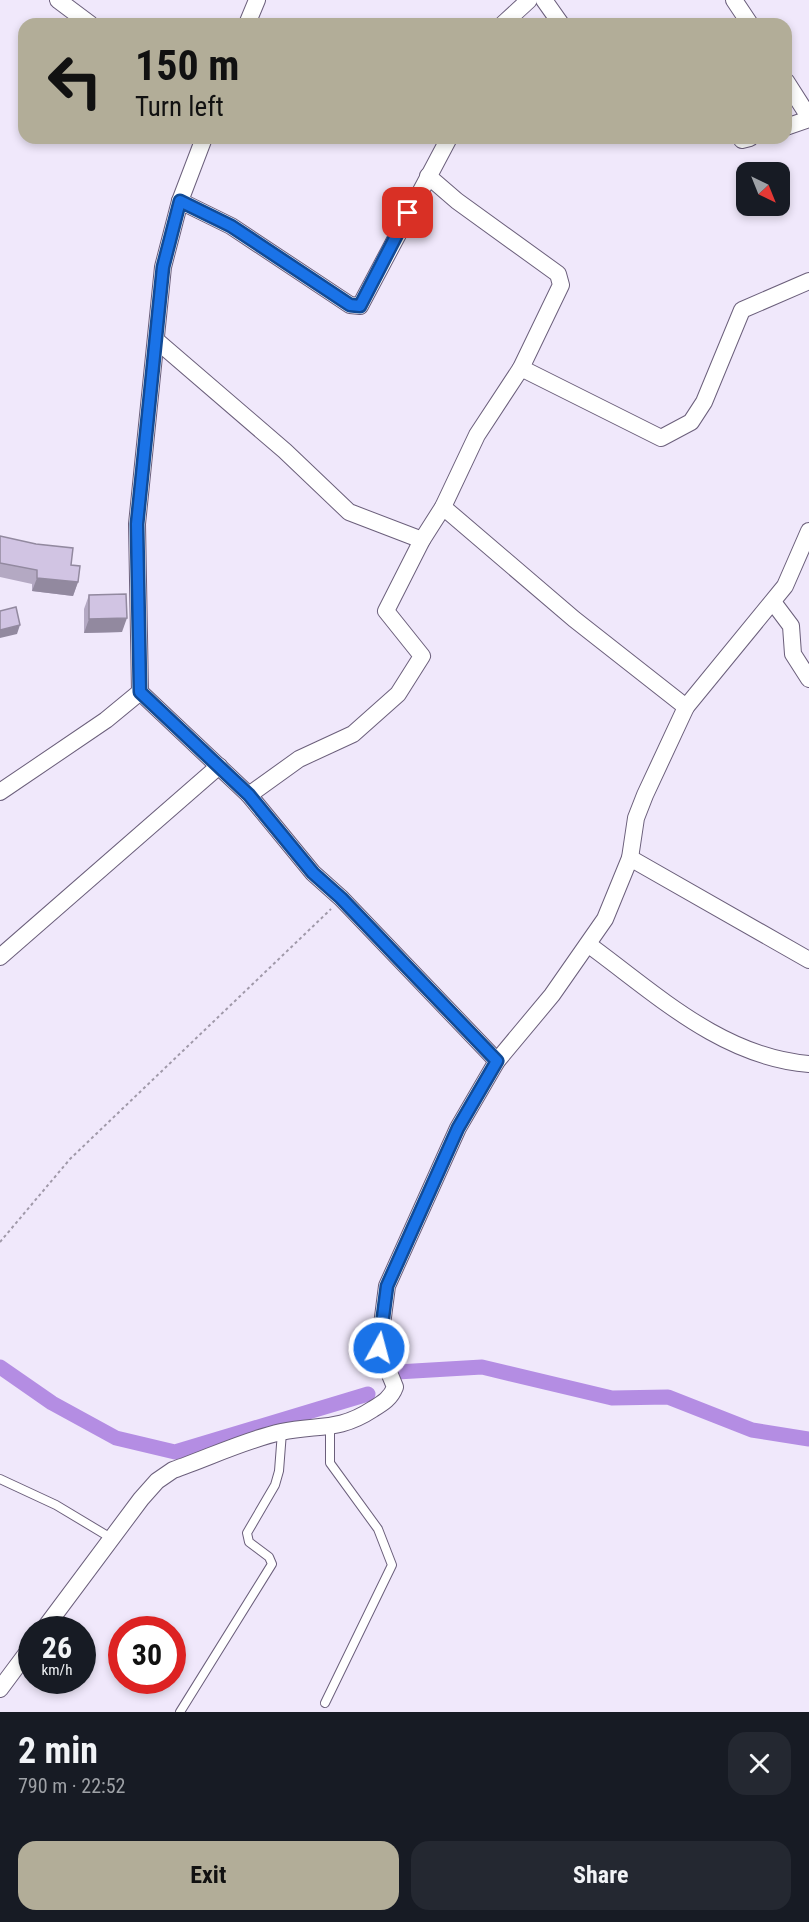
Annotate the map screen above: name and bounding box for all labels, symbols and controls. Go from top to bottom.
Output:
text: 150 m [135,41,240,90]
icon: left [36,42,114,120]
text: Turn left [135,91,224,123]
north arrow [736,162,790,216]
map controls [736,162,790,216]
pin [382,187,433,238]
icon: arrive [391,196,424,229]
position arrow [347,1316,411,1380]
speed limit sign: 30 [108,1616,186,1694]
text: 26 [42,1630,72,1665]
text: km/h [42,1661,72,1679]
text: 2 min [18,1730,98,1772]
button: close [728,1732,791,1795]
text: 790 m · 22:52 [18,1774,125,1798]
button: Exit [18,1841,399,1910]
button: Share [411,1841,791,1910]

